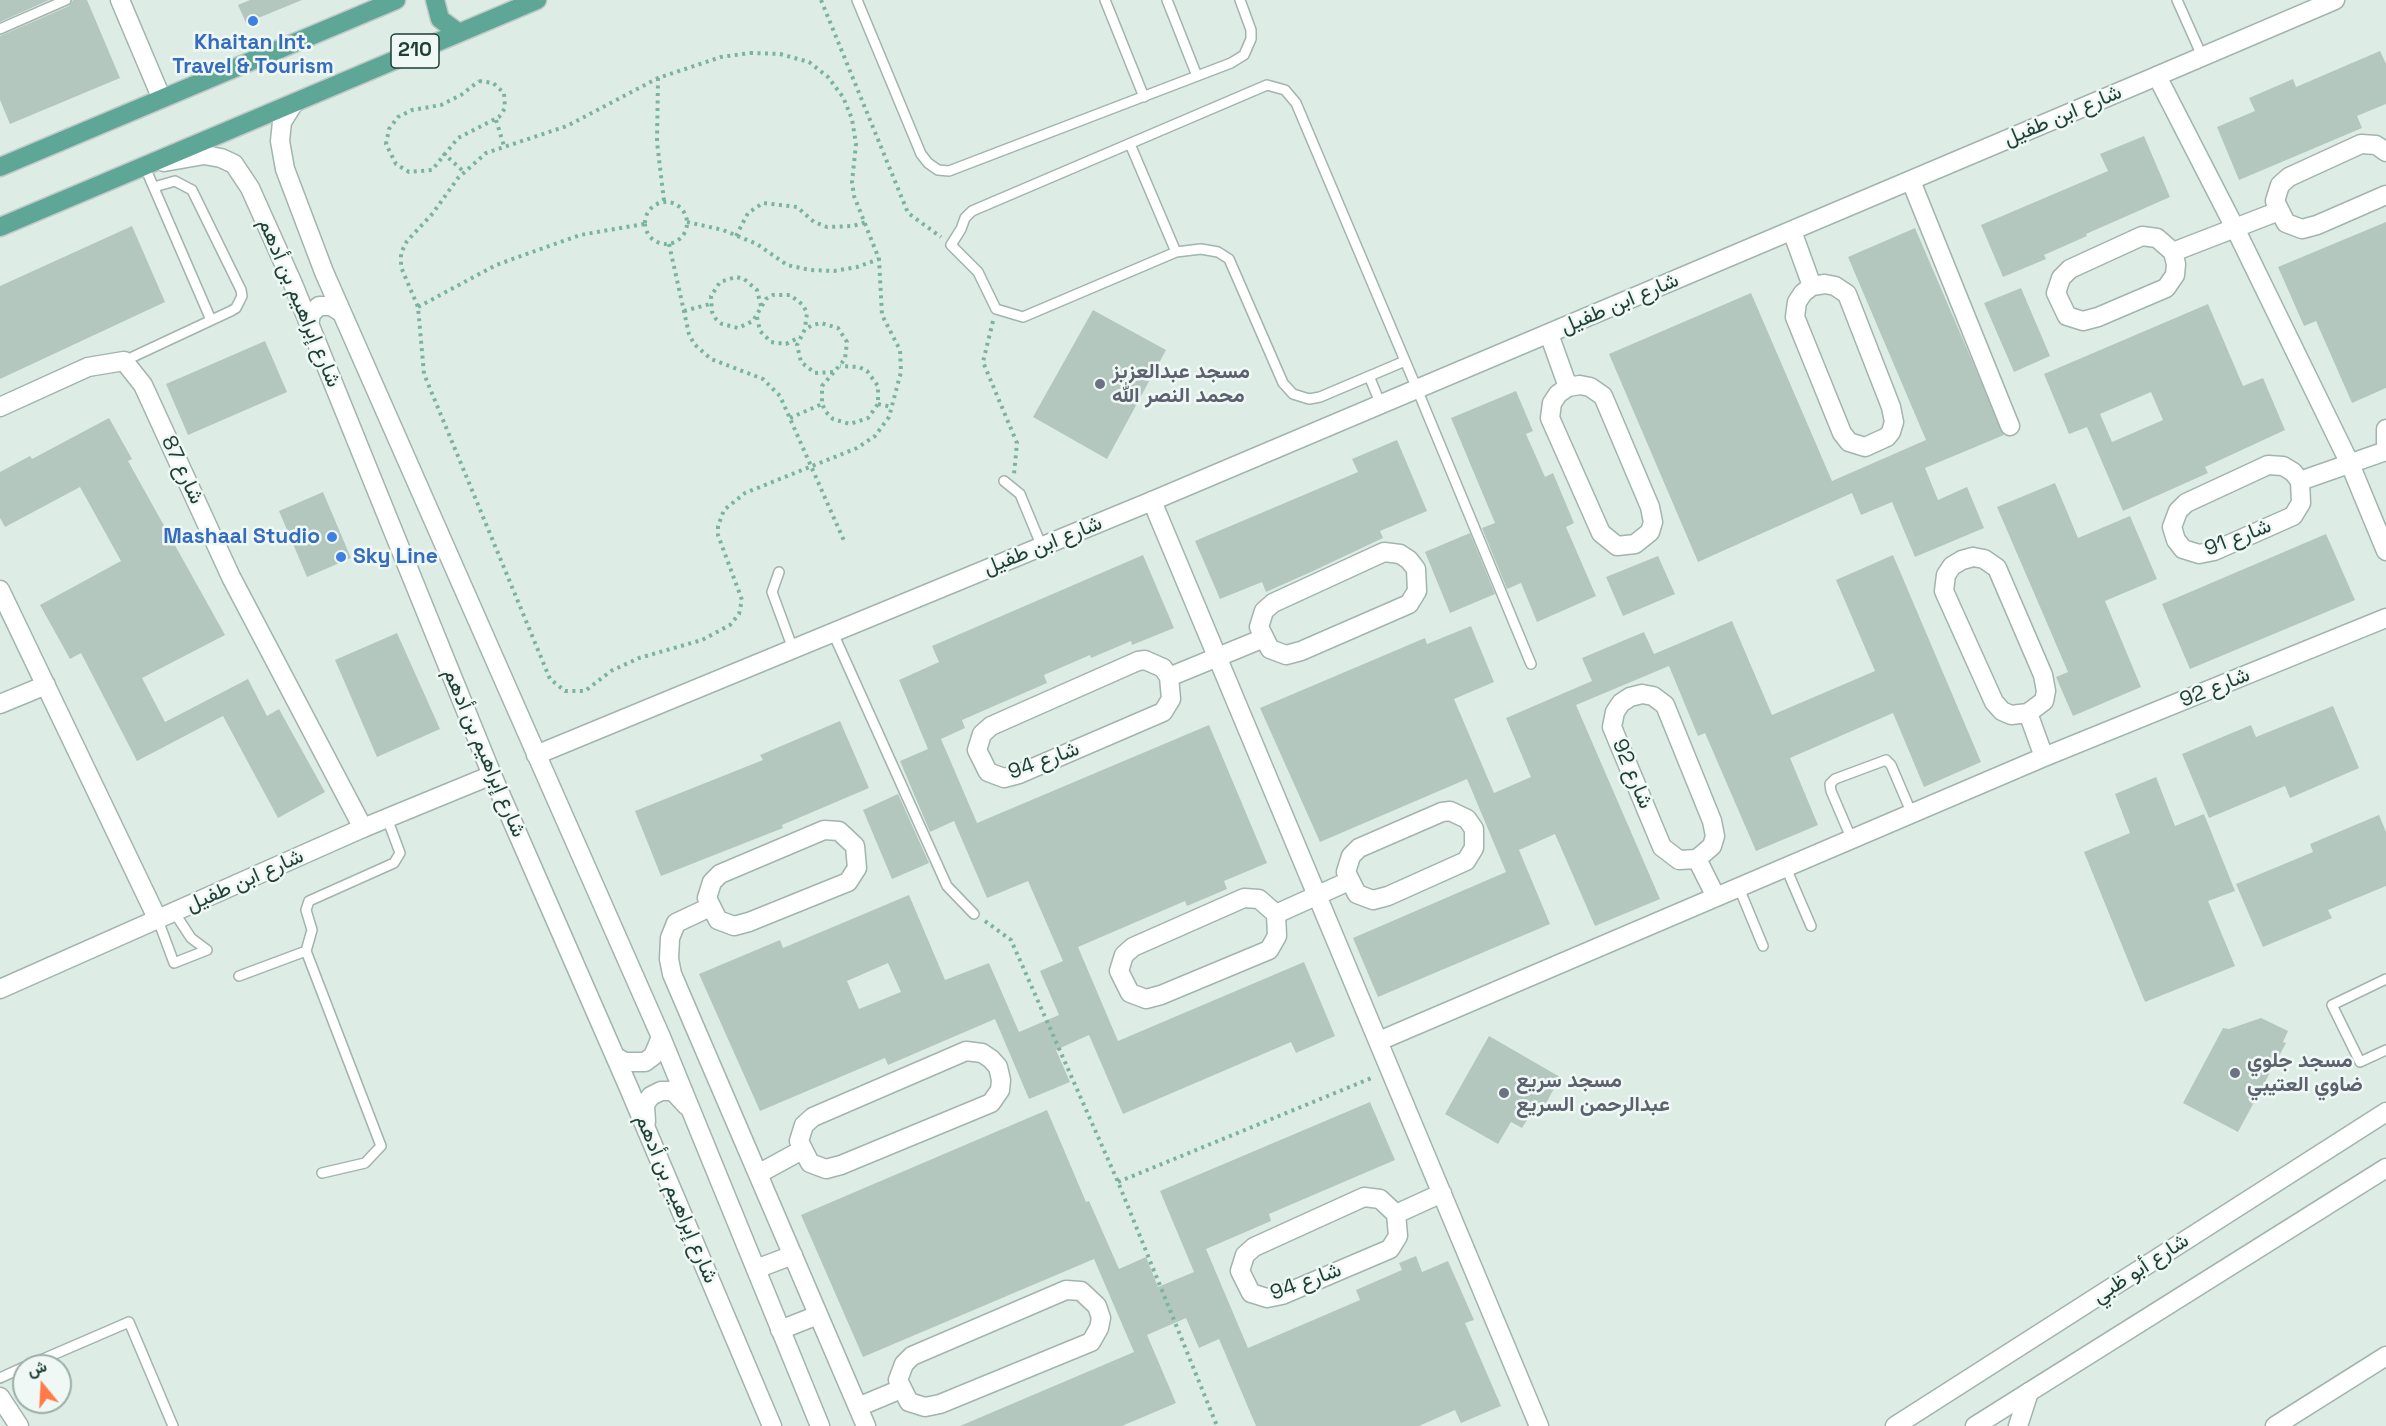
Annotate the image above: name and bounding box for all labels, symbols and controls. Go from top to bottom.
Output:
marker: Khaitan Int. Travel & Tourism [246,14,260,28]
place label: Khaitan Int. Travel & Tourism [172,30,334,80]
road number: 210 [391,34,439,68]
street label: شارع ابن طفيل [2000,80,2126,152]
street label: شارع إبراهيم بن أدهم [252,215,346,391]
street label: شارع ابن طفيل [1557,268,1683,340]
place label: مسجد عبدالعزيز محمد النصر الله [1112,359,1250,409]
marker: مسجد عبدالعزيز محمد النصر الله [1093,377,1107,391]
street label: شارع 87 [155,432,209,508]
street label: شارع ابن طفيل [980,511,1106,581]
street label: شارع 91 [2201,514,2275,562]
place label: Mashaal Studio [163,524,320,550]
marker: Mashaal Studio [325,530,339,544]
place label: Sky Line [353,544,438,570]
marker: Sky Line [334,550,348,564]
street label: شارع 92 [2176,663,2254,713]
street label: شارع إبراهيم بن أدهم [437,665,531,841]
street label: شارع 92 [1606,735,1658,813]
street label: شارع 94 [1005,737,1083,785]
street label: شارع ابن طفيل [182,844,308,918]
place label: مسجد جلوي ضاوي العتيبي [2247,1048,2363,1098]
marker: مسجد جلوي ضاوي العتيبي [2228,1066,2242,1080]
place label: مسجد سريع عبدالرحمن السريع [1516,1068,1670,1118]
marker: مسجد سريع عبدالرحمن السريع [1497,1086,1511,1100]
street label: شارع إبراهيم بن أدهم [629,1111,723,1287]
street label: شارع أبو ظبي [2088,1228,2194,1310]
street label: شارع 94 [1267,1258,1345,1306]
north arrow [12,1354,72,1414]
text: ش [25,1355,49,1381]

